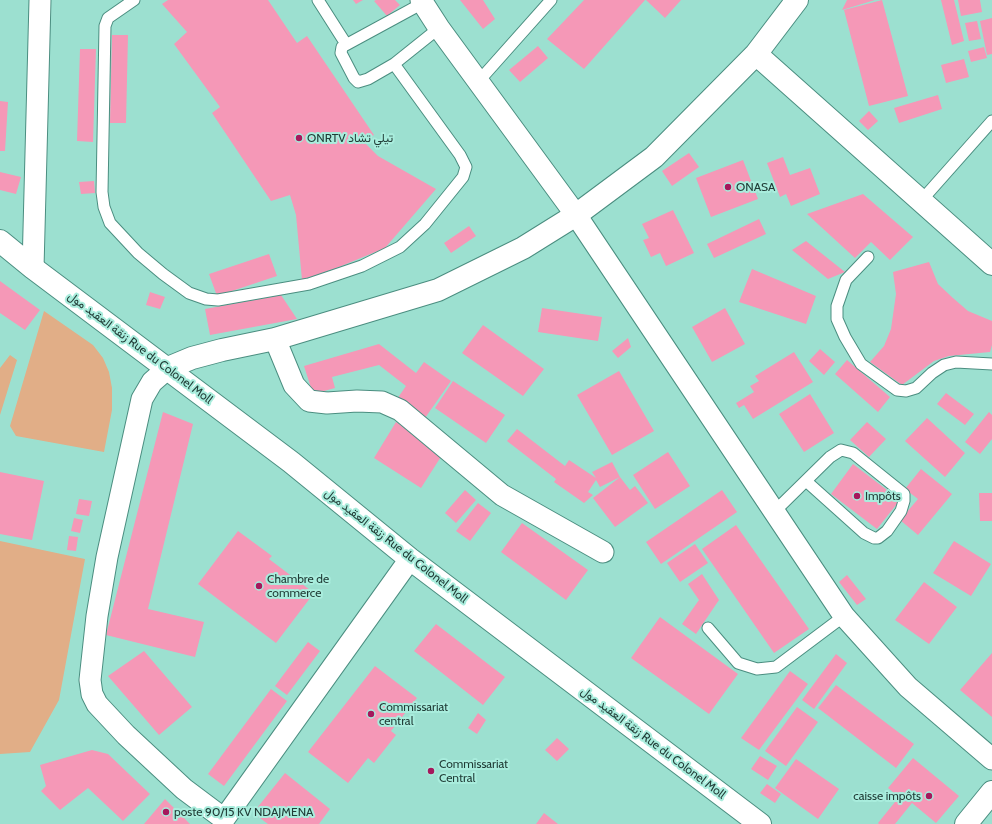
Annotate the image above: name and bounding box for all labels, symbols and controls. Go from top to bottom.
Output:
place label: ONRTV تيلي تشاد [307,131,393,145]
marker: ONRTV تيلي تشاد [294,133,304,143]
place label: ONASA [736,180,775,194]
marker: ONASA [723,182,733,192]
street label: زنقة العقيد مول Rue du Colonel Moll [65,289,215,407]
street label: زنقة العقيد مول Rue du Colonel Moll [322,486,470,606]
place label: Impôts [865,489,901,503]
marker: Impôts [852,491,862,501]
place label: Chambre de commerce [267,572,329,600]
marker: Chambre de commerce [254,581,264,591]
street label: زنقة العقيد مول Rue du Colonel Moll [578,684,728,802]
place label: Commissariat central [379,700,448,728]
marker: Commissariat central [366,709,376,719]
place label: Commissariat Central [439,757,508,785]
marker: Commissariat Central [426,766,436,776]
place label: caisse impôts [853,789,921,803]
marker: caisse impôts [924,791,934,801]
place label: poste 90/15 KV NDAJMENA [174,805,314,819]
marker: poste 90/15 KV NDAJMENA [161,807,171,817]

